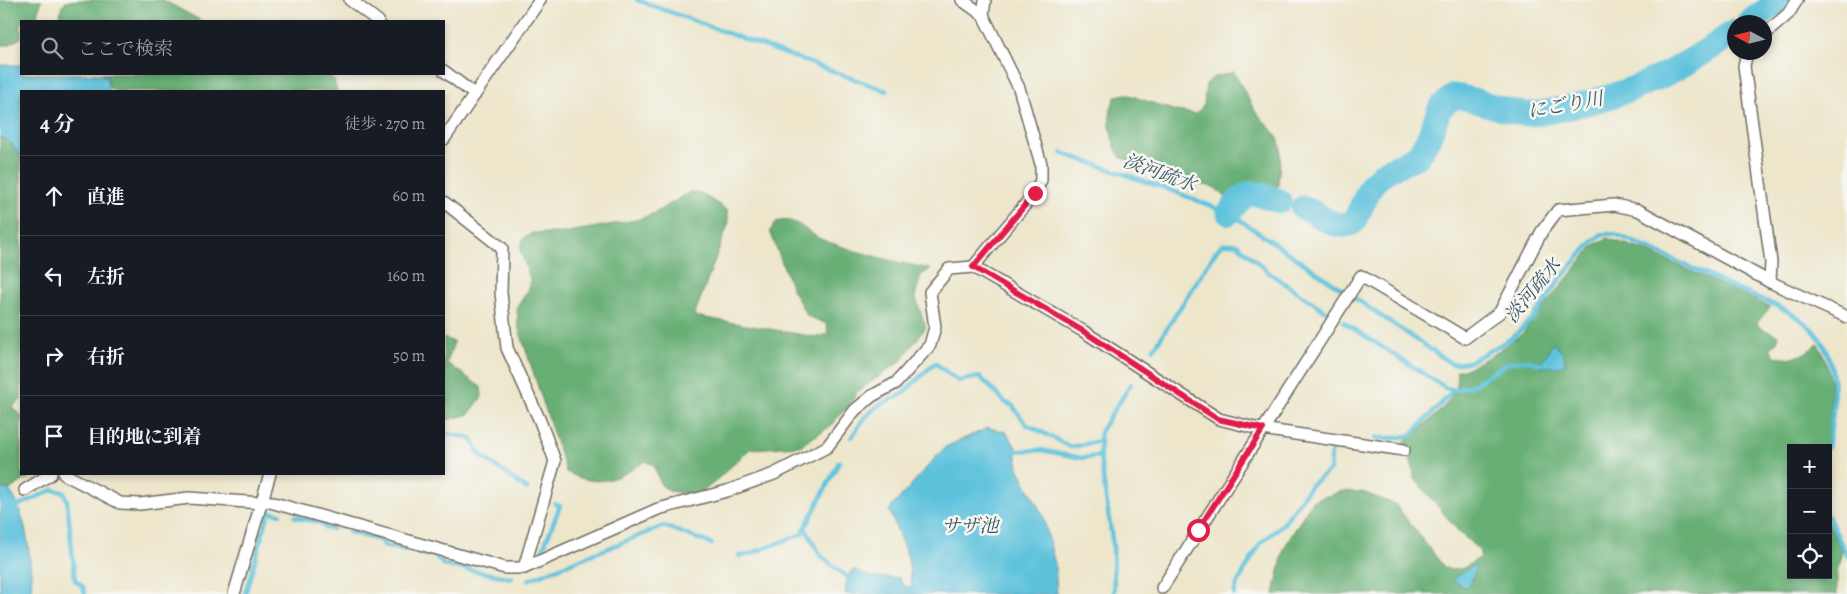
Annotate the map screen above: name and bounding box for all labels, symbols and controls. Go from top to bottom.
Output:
north arrow [1727,15,1772,60]
search box [20,20,445,75]
icon: search [38,34,66,62]
text: ここで検索 [78,36,173,62]
water label: にごり川 [1525,85,1607,124]
text: 4 分 [40,110,75,138]
text: 徒歩 · 270 m [344,113,425,135]
water label: 淡河疏水 [1119,148,1202,199]
icon: ahead [40,182,68,210]
route end [1024,182,1047,205]
text: 直進 [87,184,125,210]
text: 60 m [393,185,425,207]
water label: 淡河疏水 [1499,251,1568,328]
icon: left [40,262,68,290]
text: 左折 [87,264,125,290]
text: 160 m [387,265,425,287]
icon: right [40,342,68,370]
text: 右折 [87,344,125,370]
text: 50 m [393,345,425,367]
icon: arrive [40,422,68,450]
text: 目的地に到着 [87,424,201,450]
map controls [1787,444,1832,579]
button: + [1787,444,1832,489]
button: − [1787,489,1832,534]
water label: サザ池 [941,513,1000,539]
route start [1187,519,1210,542]
button: locate [1787,534,1832,579]

